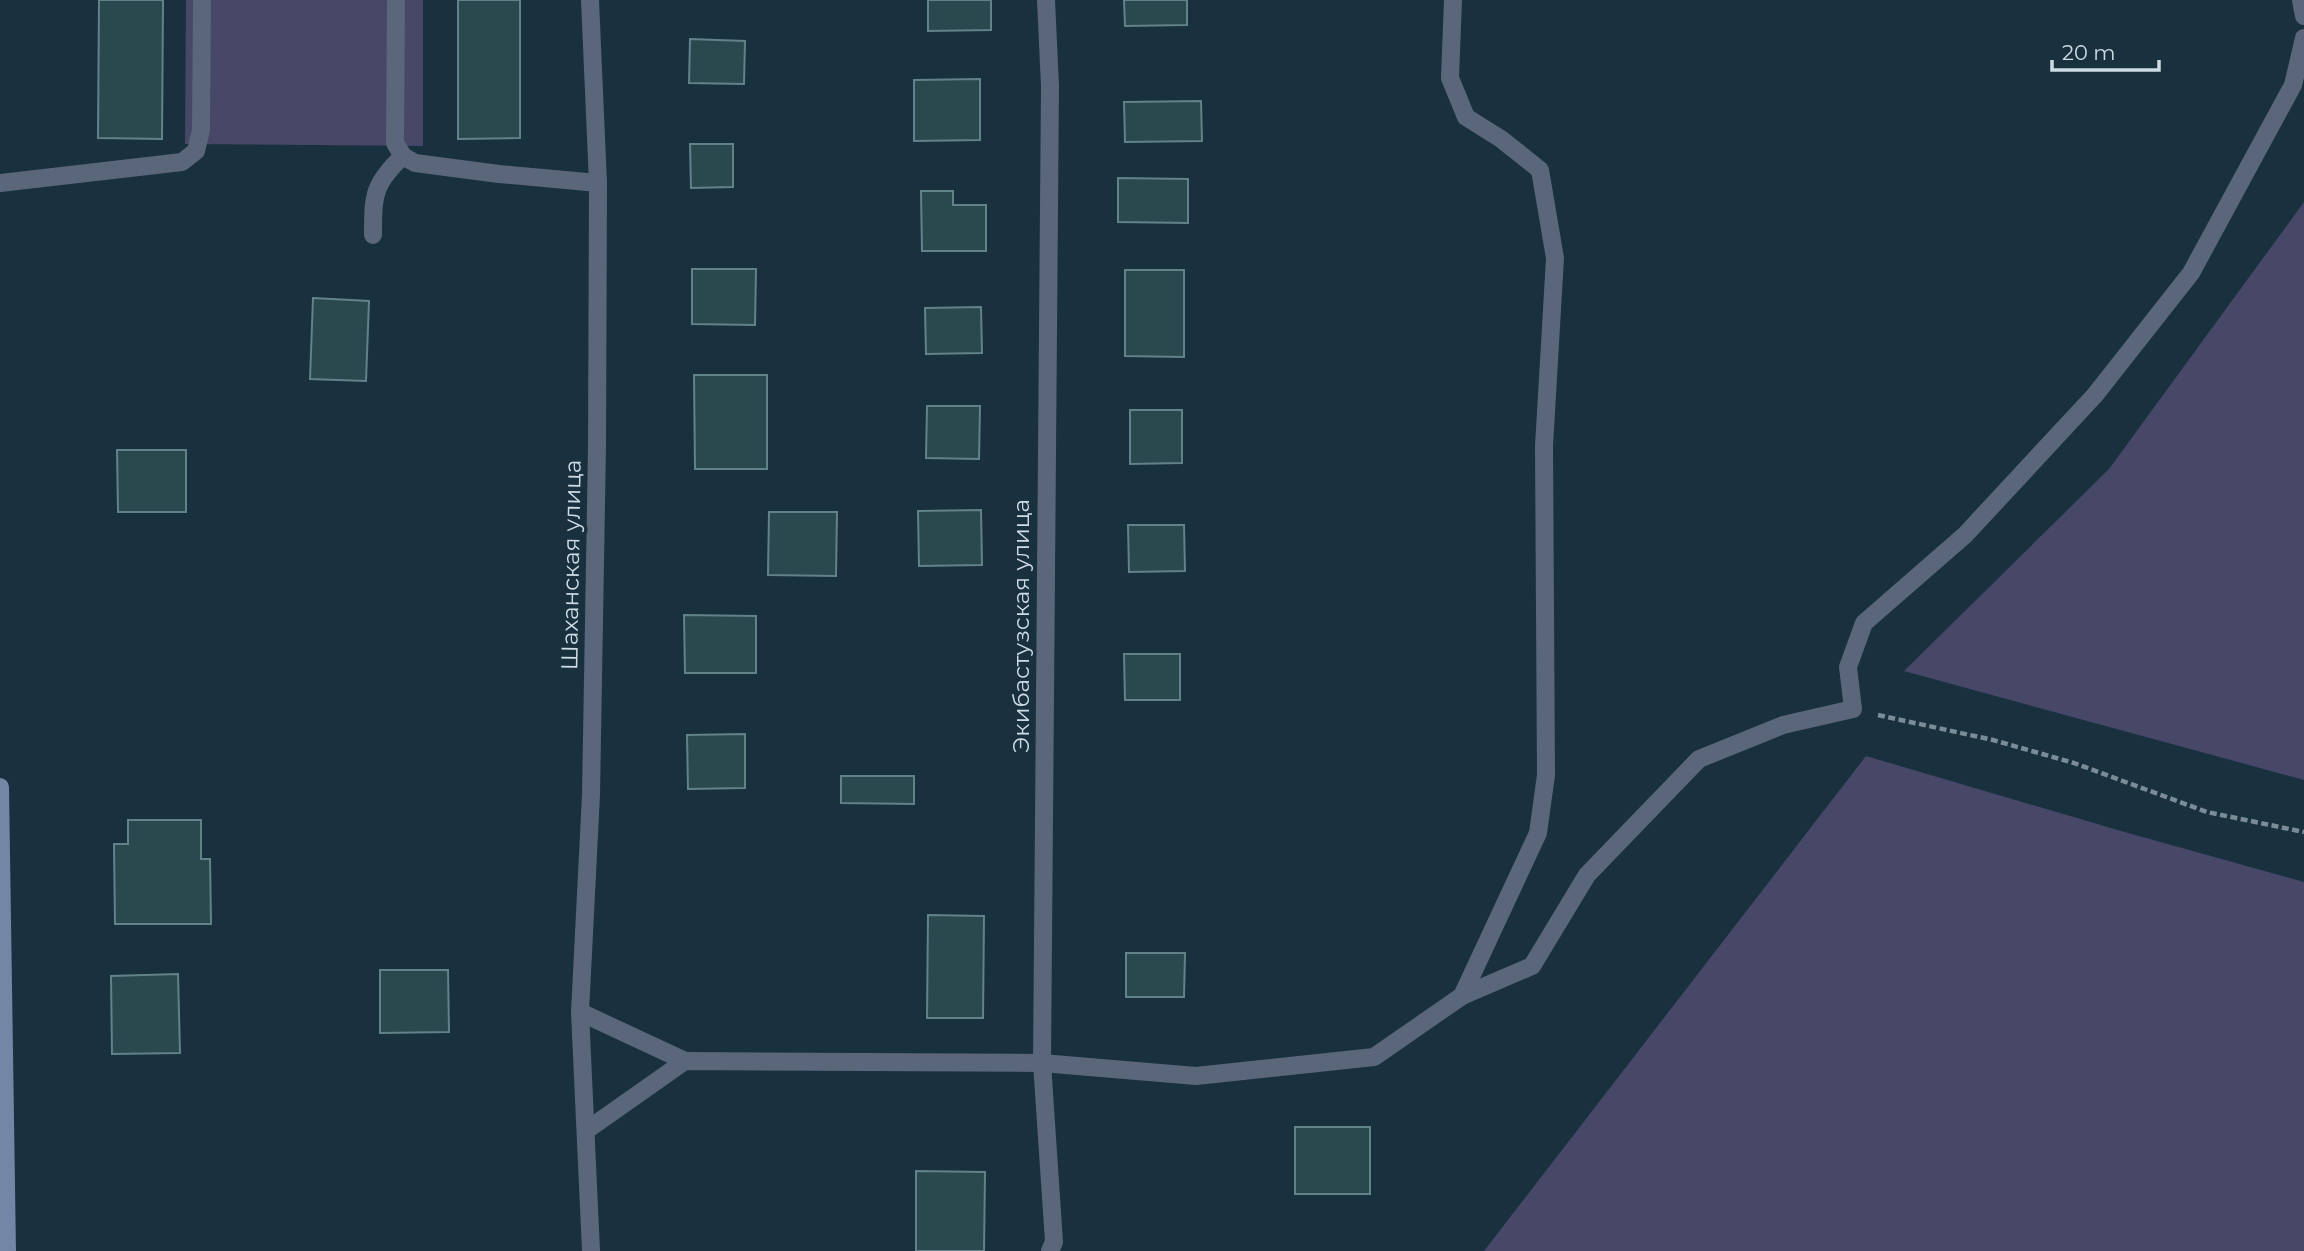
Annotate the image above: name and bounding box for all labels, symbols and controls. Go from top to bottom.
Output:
scale bar [2052,28,2159,72]
text: 20 m [2062,40,2116,65]
street label: Шаханская улица [555,459,587,671]
street label: Экибастузская улица [1007,499,1035,753]

